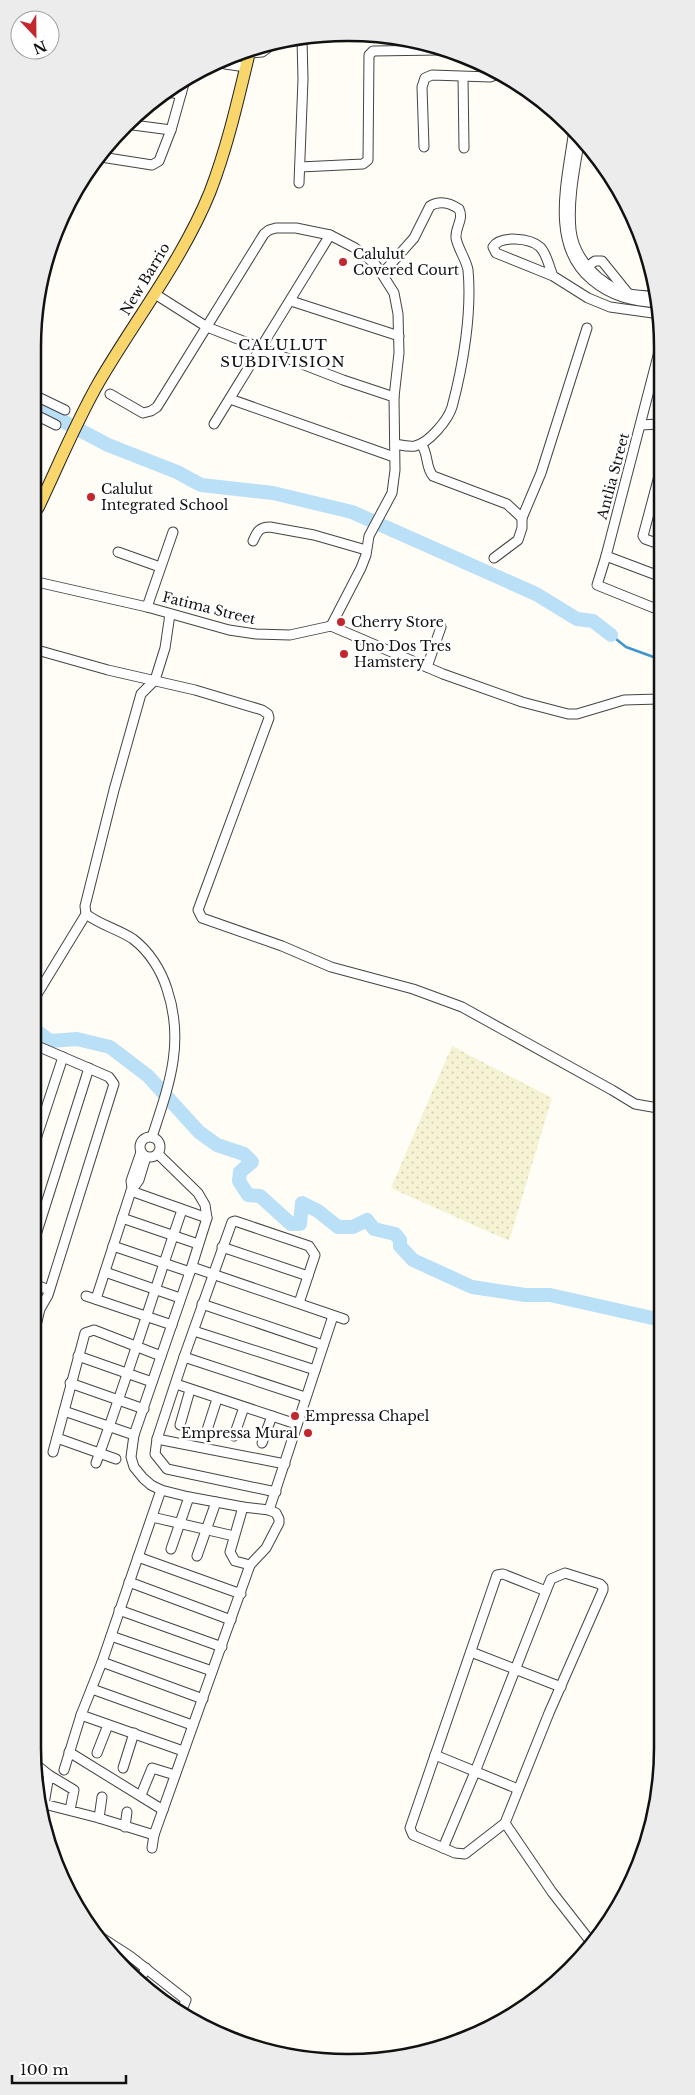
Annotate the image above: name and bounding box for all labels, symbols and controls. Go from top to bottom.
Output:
north arrow [10,10,60,60]
text: N [30,36,49,58]
street label: New Barrio [116,239,174,319]
place label: Calulut Covered Court [353,245,460,279]
marker: Calulut Covered Court [337,256,349,268]
district label: CALULUT SUBDIVISION [220,335,346,371]
street label: Antlia Street [593,430,633,522]
place label: Calulut Integrated School [101,480,229,514]
marker: Calulut Integrated School [85,491,97,503]
street label: Fatima Street [161,588,258,628]
place label: Cherry Store [351,613,444,631]
marker: Cherry Store [335,616,347,628]
place label: Uno Dos Tres Hamstery [354,637,451,671]
marker: Uno Dos Tres Hamstery [338,648,350,660]
place label: Empressa Chapel [305,1407,430,1425]
marker: Empressa Chapel [289,1410,301,1422]
place label: Empressa Mural [181,1424,298,1442]
marker: Empressa Mural [302,1427,314,1439]
scale bar [12,2052,126,2084]
text: 100 m [20,2060,69,2079]

